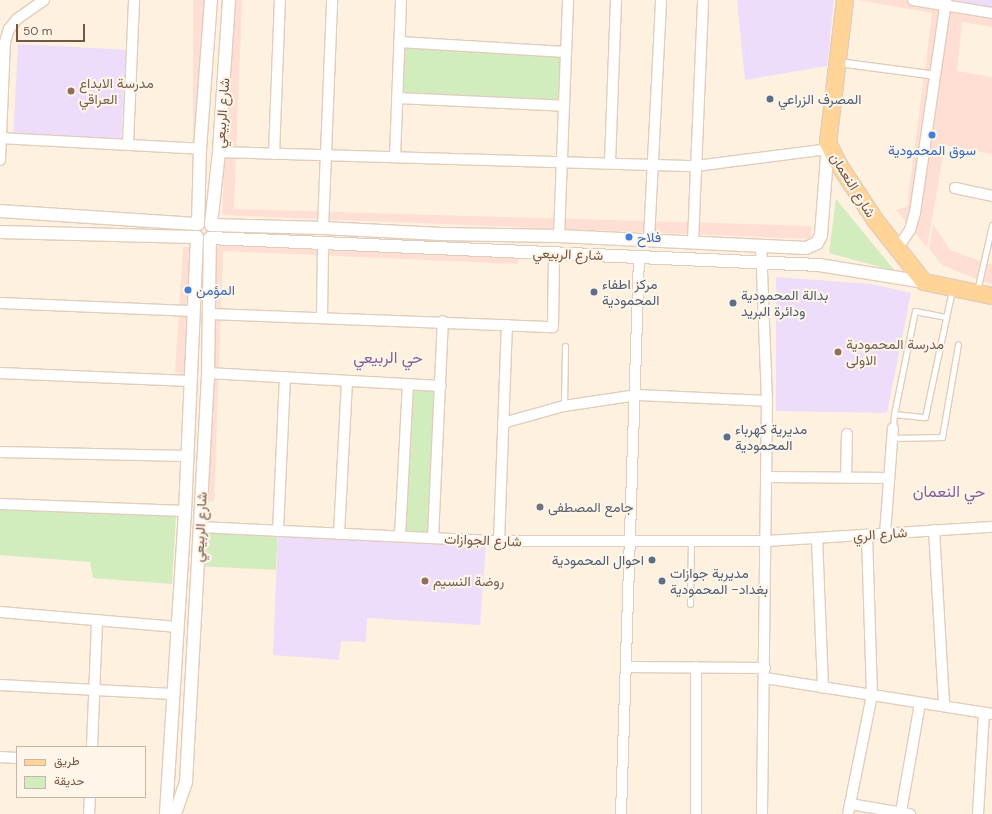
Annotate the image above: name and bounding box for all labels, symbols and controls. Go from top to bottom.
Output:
scale bar [18,16,87,42]
text: 50 m [23,23,52,39]
place label: مدرسة الابداع العراقي [79,75,154,108]
street label: شارع الربيعي [211,77,233,149]
marker: مدرسة الابداع العراقي [66,86,76,96]
place label: المصرف الزراعي [778,91,862,107]
marker: المصرف الزراعي [765,94,775,104]
marker: سوق المحمودية [927,130,937,140]
place label: سوق المحمودية [888,142,976,158]
street label: شارع النعمان [827,150,879,220]
place label: فلاح [637,229,661,245]
marker: فلاح [624,232,634,242]
street label: شارع الربيعي [532,244,604,264]
place label: مركز اطفاء المحمودية [602,276,659,308]
place label: المؤمن [196,282,235,298]
marker: المؤمن [183,285,193,295]
marker: مركز اطفاء المحمودية [589,287,599,297]
place label: بدالة المحمودية ودائرة البريد [741,287,828,320]
marker: بدالة المحمودية ودائرة البريد [728,298,738,308]
place label: مدرسة المحمودية الاولى [846,336,944,368]
marker: مدرسة المحمودية الاولى [833,347,843,357]
district label: حي الربيعي [353,348,423,368]
place label: مديرية كهرباء المحمودية [735,421,807,454]
marker: مديرية كهرباء المحمودية [722,432,732,442]
district label: حي النعمان [913,482,985,502]
street label: شارع الربيعي [190,491,210,563]
place label: جامع المصطفى [548,499,633,515]
marker: جامع المصطفى [535,502,545,512]
street label: شارع الري [852,524,908,544]
street label: شارع الجوازات [444,530,522,550]
place label: احوال المحمودية [552,552,644,568]
marker: احوال المحمودية [647,555,657,565]
place label: مديرية جوازات بغداد- المحمودية [670,565,768,598]
place label: روضة النسيم [433,573,504,589]
marker: روضة النسيم [420,576,430,586]
marker: مديرية جوازات بغداد- المحمودية [657,576,667,586]
legend [16,746,146,798]
text: طريق [54,753,79,769]
text: حديقة [54,773,84,789]

